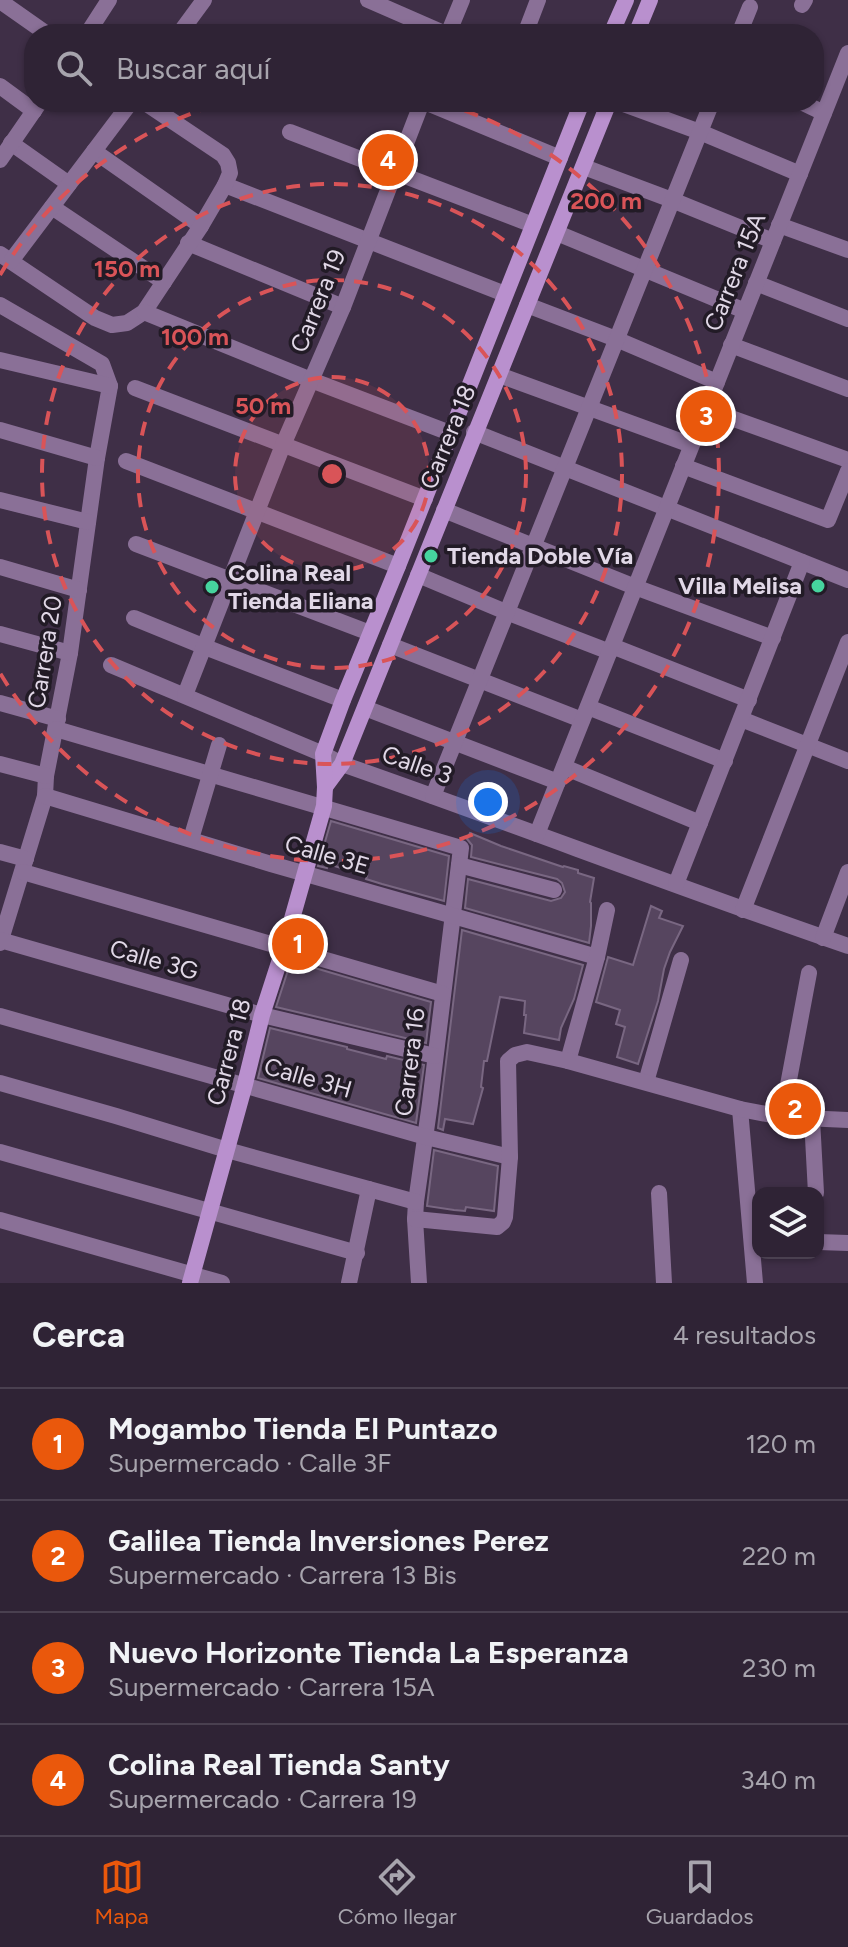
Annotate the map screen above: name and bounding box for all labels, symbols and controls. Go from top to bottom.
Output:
search box [24,24,824,112]
icon: search [52,46,96,90]
text: Buscar aquí [116,50,270,87]
pin: 4 [362,130,414,190]
text: 200 m [570,186,642,215]
street label: Carrera 15A [698,208,772,335]
street label: Carrera 19 [284,245,351,357]
text: 150 m [94,254,160,283]
text: 100 m [161,322,229,351]
street label: Carrera 18 [414,380,482,493]
pin: 3 [680,386,732,446]
text: 50 m [235,391,291,420]
centre of rings [318,460,346,488]
place label: Tienda Doble Vía [447,541,633,570]
marker: Tienda Doble Vía [422,547,440,565]
place label: Colina Real Tienda Eliana [228,558,374,615]
place label: Villa Melisa [678,571,802,600]
marker: Villa Melisa [809,577,827,595]
marker: Colina Real Tienda Eliana [203,578,221,596]
street label: Carrera 20 [21,593,68,710]
street label: Calle 3 [378,739,456,790]
your location [468,782,508,822]
street label: Calle 3E [282,829,373,880]
pin: 1 [272,914,324,974]
street label: Calle 3G [107,933,202,986]
street label: Carrera 18 [200,995,257,1109]
street label: Carrera 16 [388,1006,431,1118]
street label: Calle 3H [261,1051,355,1104]
pin: 2 [769,1079,821,1139]
map controls [752,1187,824,1259]
button: layers [752,1187,824,1259]
text: Cerca [32,1315,125,1356]
text: 4 resultados [673,1319,816,1351]
text: Mogambo Tienda El Puntazo [108,1410,498,1447]
text: 1 [53,1428,63,1460]
text: 120 m [746,1428,816,1460]
text: Supermercado · Calle 3F [108,1447,391,1479]
text: Galilea Tienda Inversiones Perez [108,1522,549,1559]
text: 2 [50,1540,66,1572]
text: 220 m [742,1540,816,1572]
text: Supermercado · Carrera 13 Bis [108,1559,457,1591]
text: Nuevo Horizonte Tienda La Esperanza [108,1634,629,1671]
text: 3 [51,1652,65,1684]
text: 230 m [742,1652,816,1684]
text: Supermercado · Carrera 15A [108,1671,435,1703]
text: Colina Real Tienda Santy [108,1746,450,1783]
text: 4 [50,1764,66,1796]
text: 340 m [740,1764,816,1796]
text: Supermercado · Carrera 19 [108,1783,417,1815]
tab: Mapa [95,1855,149,1930]
tab: Cómo llegar [338,1855,457,1930]
tab: Guardados [646,1855,753,1930]

